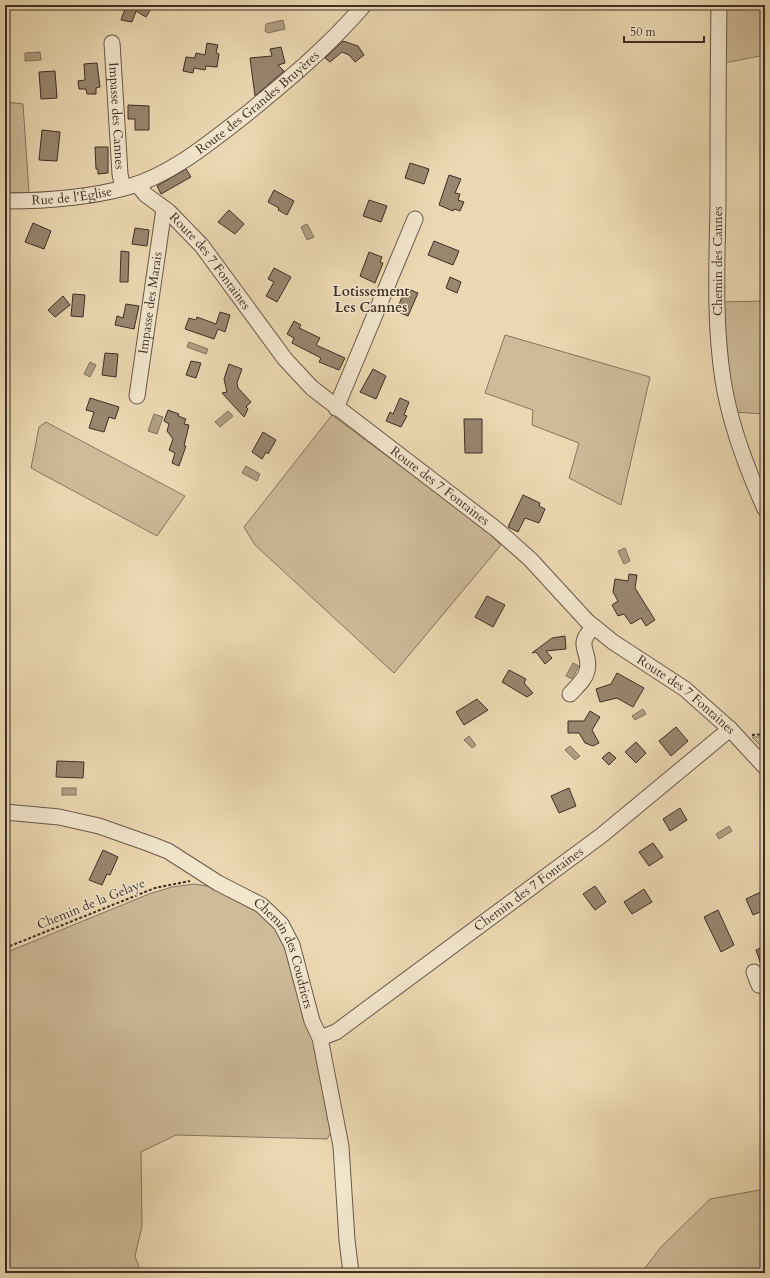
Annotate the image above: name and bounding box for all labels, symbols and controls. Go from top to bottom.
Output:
scale bar [624,18,704,44]
text: 50 m [630,24,657,40]
street label: Route des Grandes Bruyères [192,47,323,159]
street label: Impasse des Cannes [104,62,129,170]
street label: Rue de l'Église [31,182,114,210]
street label: Chemin des Cannes [709,206,727,316]
street label: Route des 7 Fontaines [165,209,255,313]
street label: Impasse des Marais [134,251,167,355]
district label: Lotissement Les Cannes [333,282,409,317]
street label: Route des 7 Fontaines [386,442,493,530]
street label: Route des 7 Fontaines [633,651,739,738]
street label: Chemin des 7 Fontaines [470,843,587,936]
street label: Chemin de la Gelaye [34,874,148,934]
street label: Chemin des Coudriers [251,894,317,1010]

